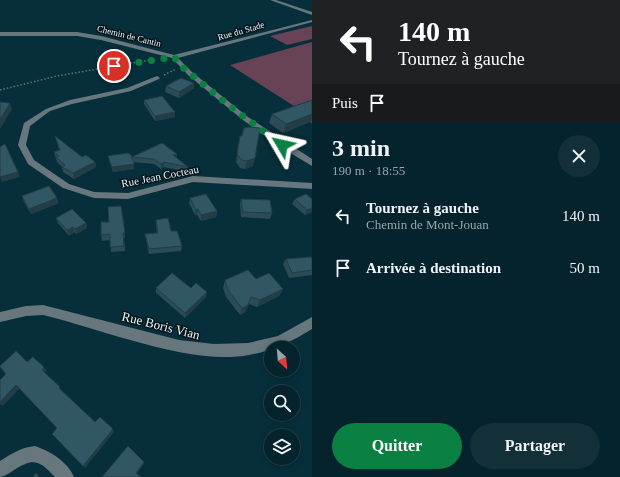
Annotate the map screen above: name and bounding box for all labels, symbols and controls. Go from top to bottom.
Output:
icon: left [332,16,384,68]
text: 140 m [398,16,470,47]
street label: Rue du Stade [217,20,265,42]
street label: Chemin de Cantin [96,23,162,49]
pin [97,49,131,83]
text: Tournez à gauche [398,49,525,69]
icon: arrive [103,55,125,77]
icon: arrive [366,92,388,114]
text: Puis [332,95,358,111]
position arrow [261,124,303,166]
text: 3 min [332,135,390,161]
button: close [558,135,600,177]
street label: Rue Jean Cocteau [120,162,200,189]
text: 190 m · 18:55 [332,163,405,178]
text: Tournez à gauche [366,200,479,216]
icon: left [332,205,354,227]
text: 140 m [562,208,600,224]
text: Chemin de Mont-Jouan [366,217,489,232]
icon: arrive [332,257,354,279]
text: Arrivée à destination [366,260,501,276]
text: 50 m [570,260,600,276]
street label: Rue Boris Vian [120,309,202,343]
north arrow [264,341,300,377]
map controls [264,341,300,465]
button: search [264,385,300,421]
button: Quitter [332,423,462,469]
button: Partager [470,423,600,469]
button: layers [264,429,300,465]

